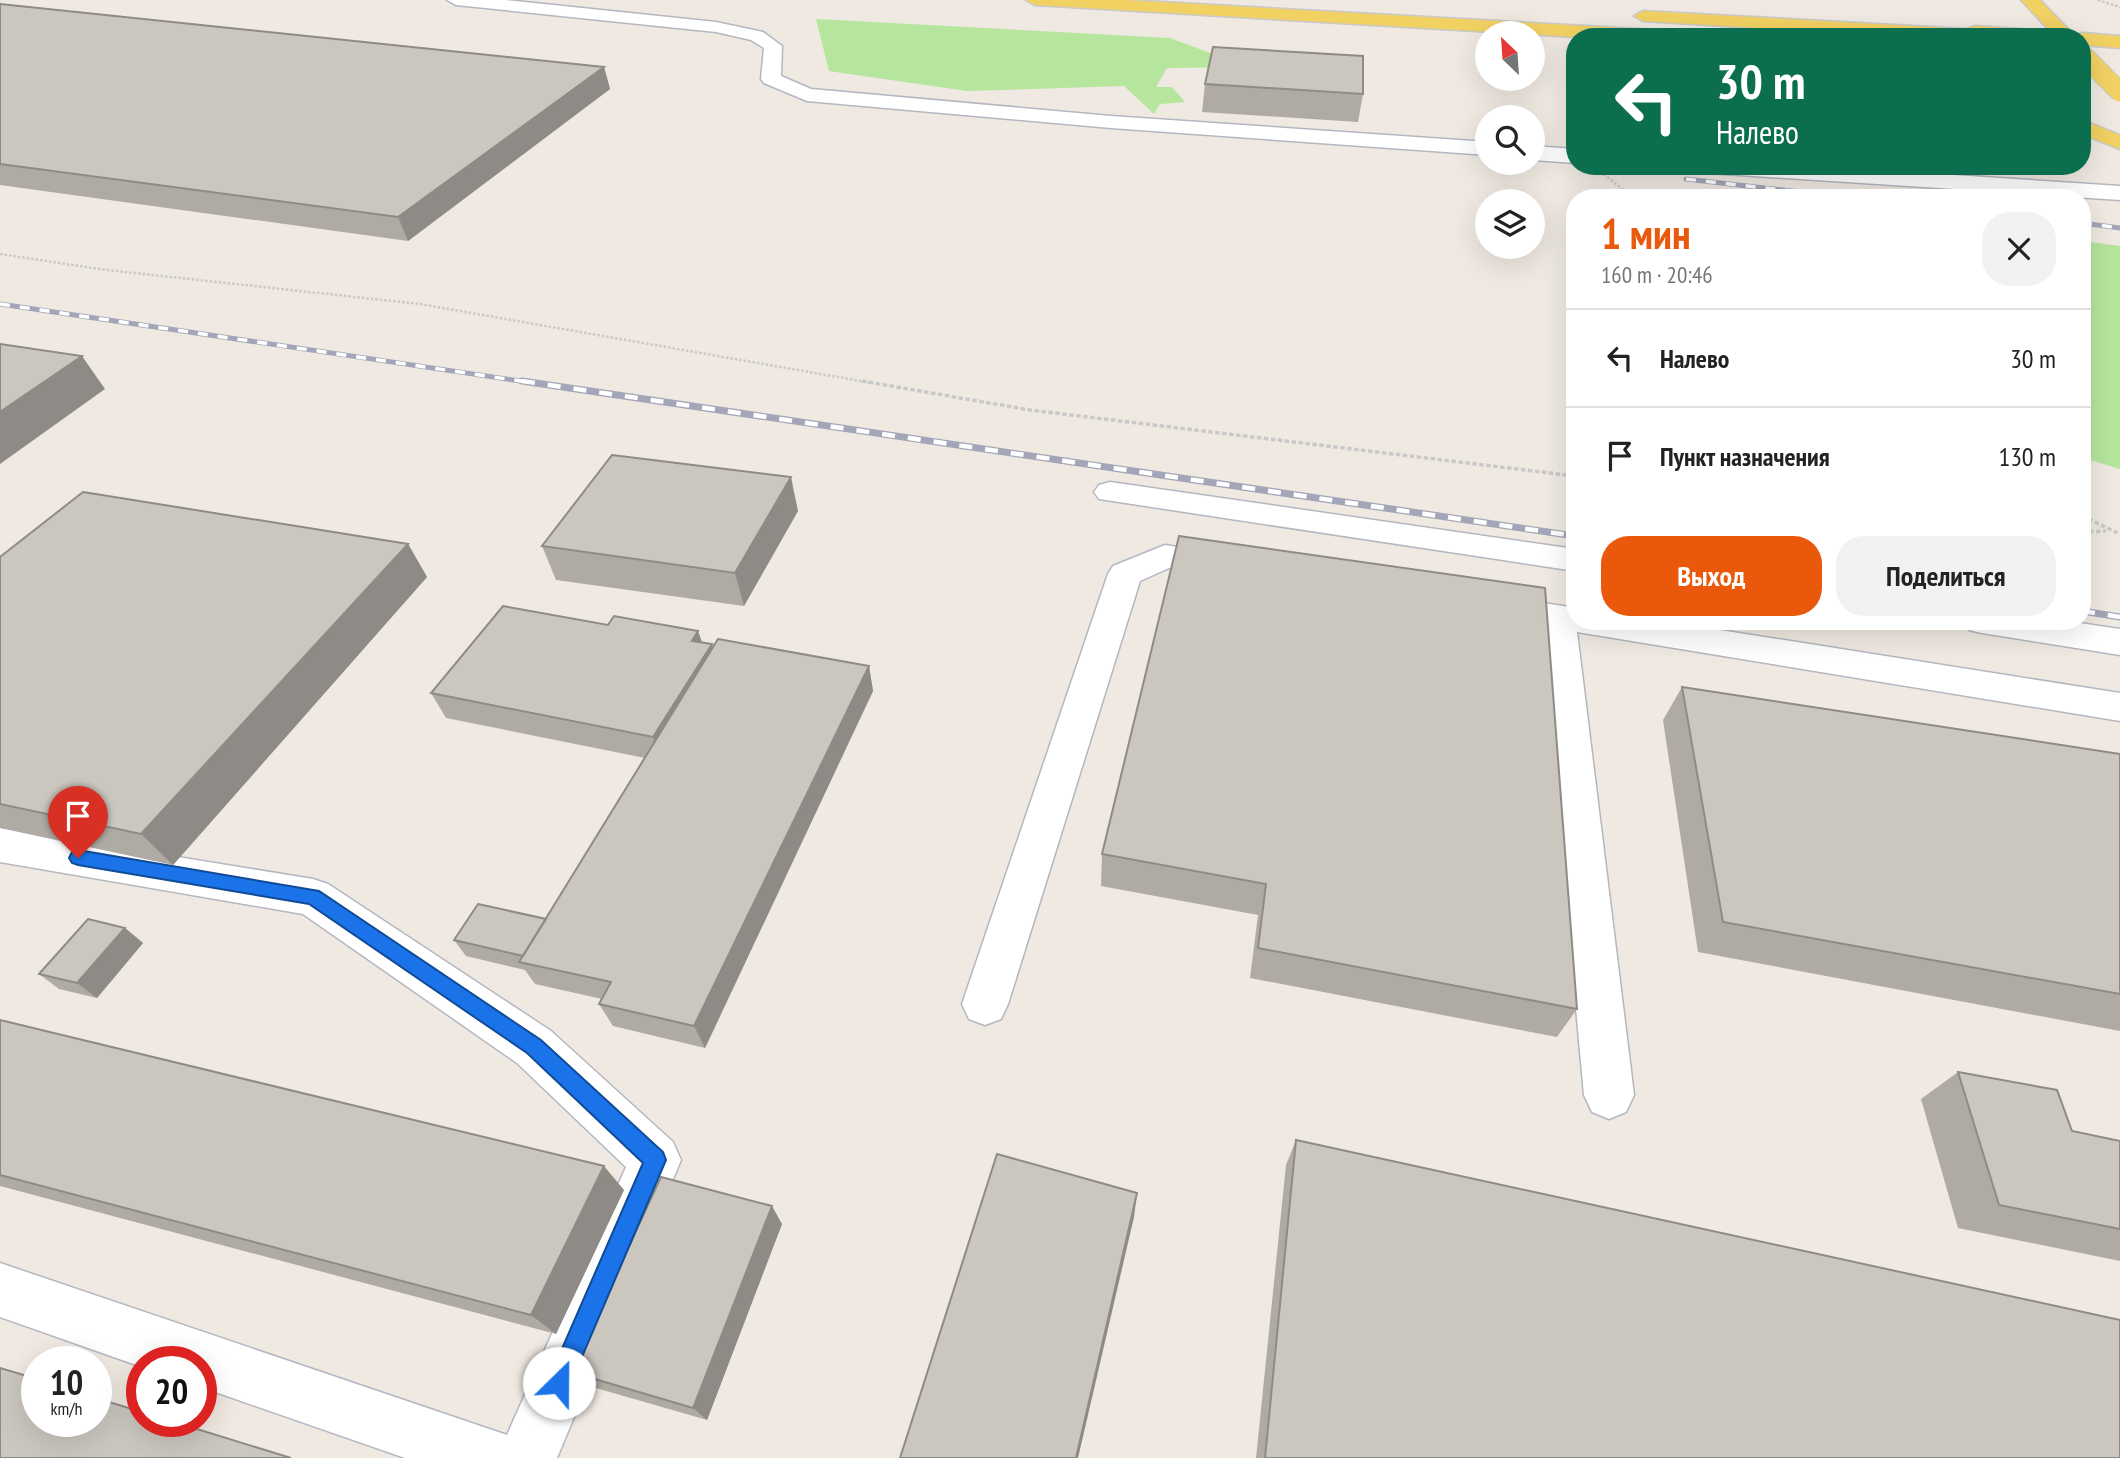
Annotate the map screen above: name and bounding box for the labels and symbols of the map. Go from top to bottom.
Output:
north arrow [1475,21,1545,91]
pin [48,786,108,858]
speed limit sign: 20 [126,1346,217,1437]
position arrow [522,1346,596,1420]

